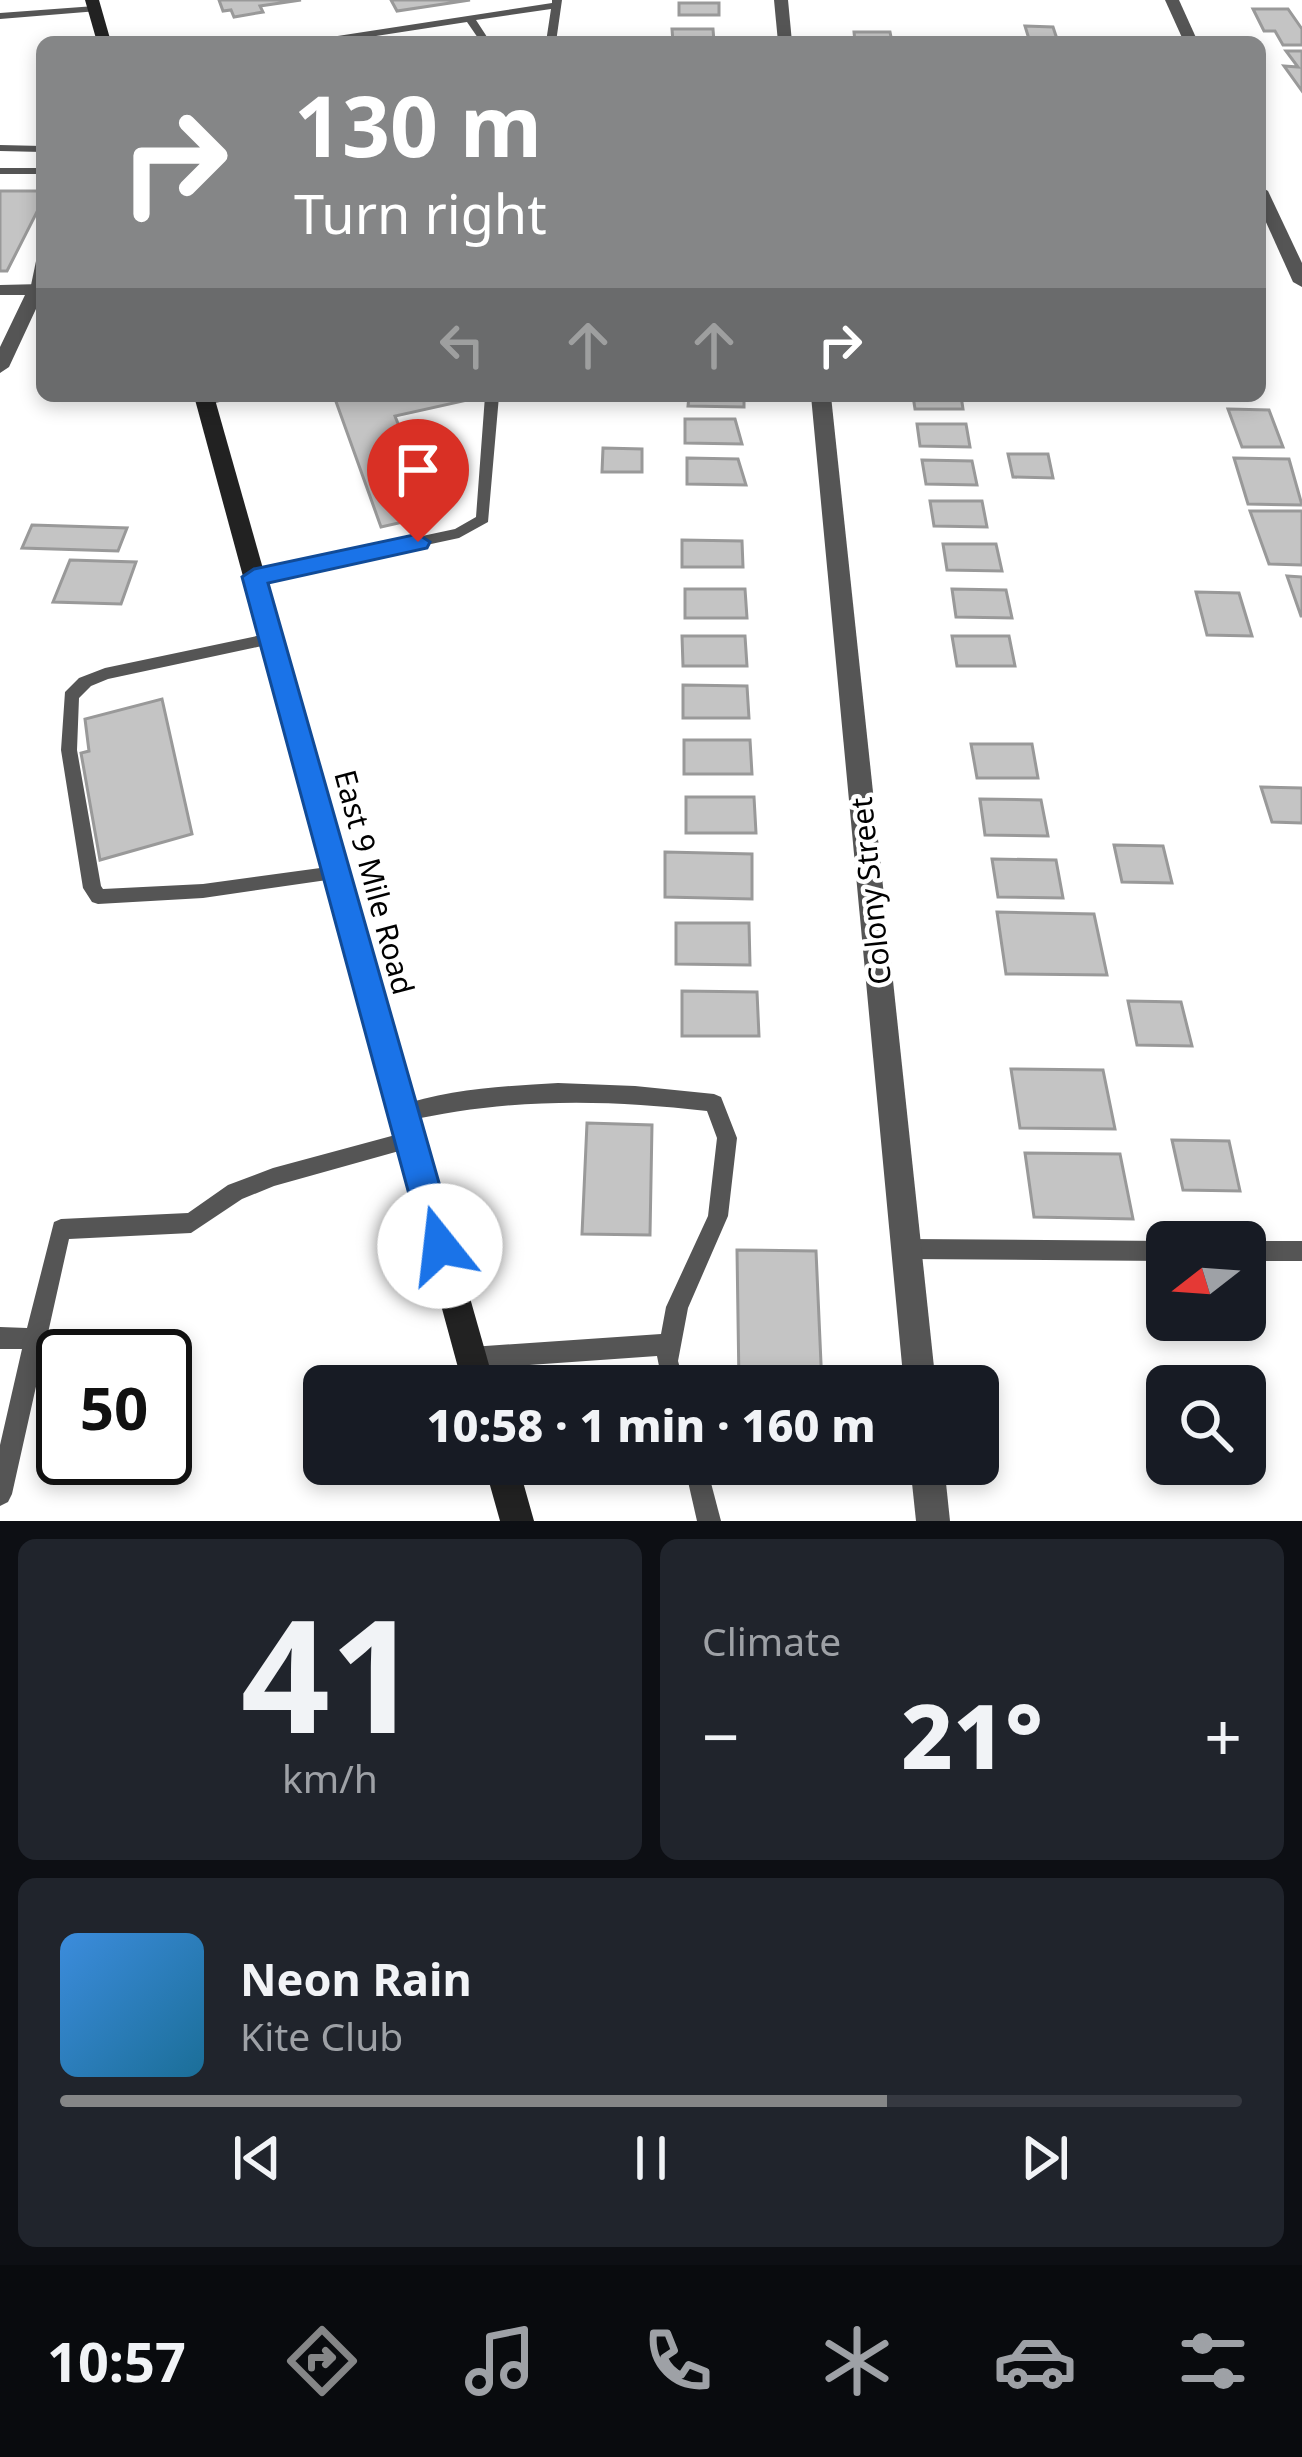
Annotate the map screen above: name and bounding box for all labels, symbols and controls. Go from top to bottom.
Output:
text: 130 m [294,67,542,182]
icon: right [96,84,252,240]
text: Turn right [294,176,547,250]
icon: left [429,312,495,378]
icon: ahead [555,312,621,378]
icon: ahead [681,312,747,378]
icon: right [807,312,873,378]
pin [367,419,469,542]
icon: arrive [385,437,451,503]
street label: East 9 Mile Road [325,765,425,999]
street label: Colony Street [840,795,900,987]
position arrow [377,1183,503,1309]
north arrow [1146,1221,1266,1341]
map controls [1146,1221,1266,1485]
speed limit sign: 50 [36,1329,192,1485]
button: search [1146,1365,1266,1485]
text: 10:58 · 1 min · 160 m [426,1394,876,1455]
text: 41 [241,1566,419,1779]
text: Climate [702,1614,841,1667]
text: 21° [901,1673,1043,1795]
text: − [702,1690,740,1780]
text: + [1204,1690,1242,1780]
text: km/h [282,1751,378,1804]
text: Neon Rain [240,1948,472,2009]
text: Kite Club [240,2009,403,2062]
icon: previous [224,2125,290,2191]
icon: pause [618,2125,684,2191]
icon: next [1012,2125,1078,2191]
icon: directions [280,2319,364,2403]
icon: music [458,2319,542,2403]
icon: phone [636,2319,720,2403]
icon: climate [815,2319,899,2403]
icon: car [993,2319,1077,2403]
icon: filters [1171,2319,1255,2403]
text: 10:57 [47,2324,186,2398]

